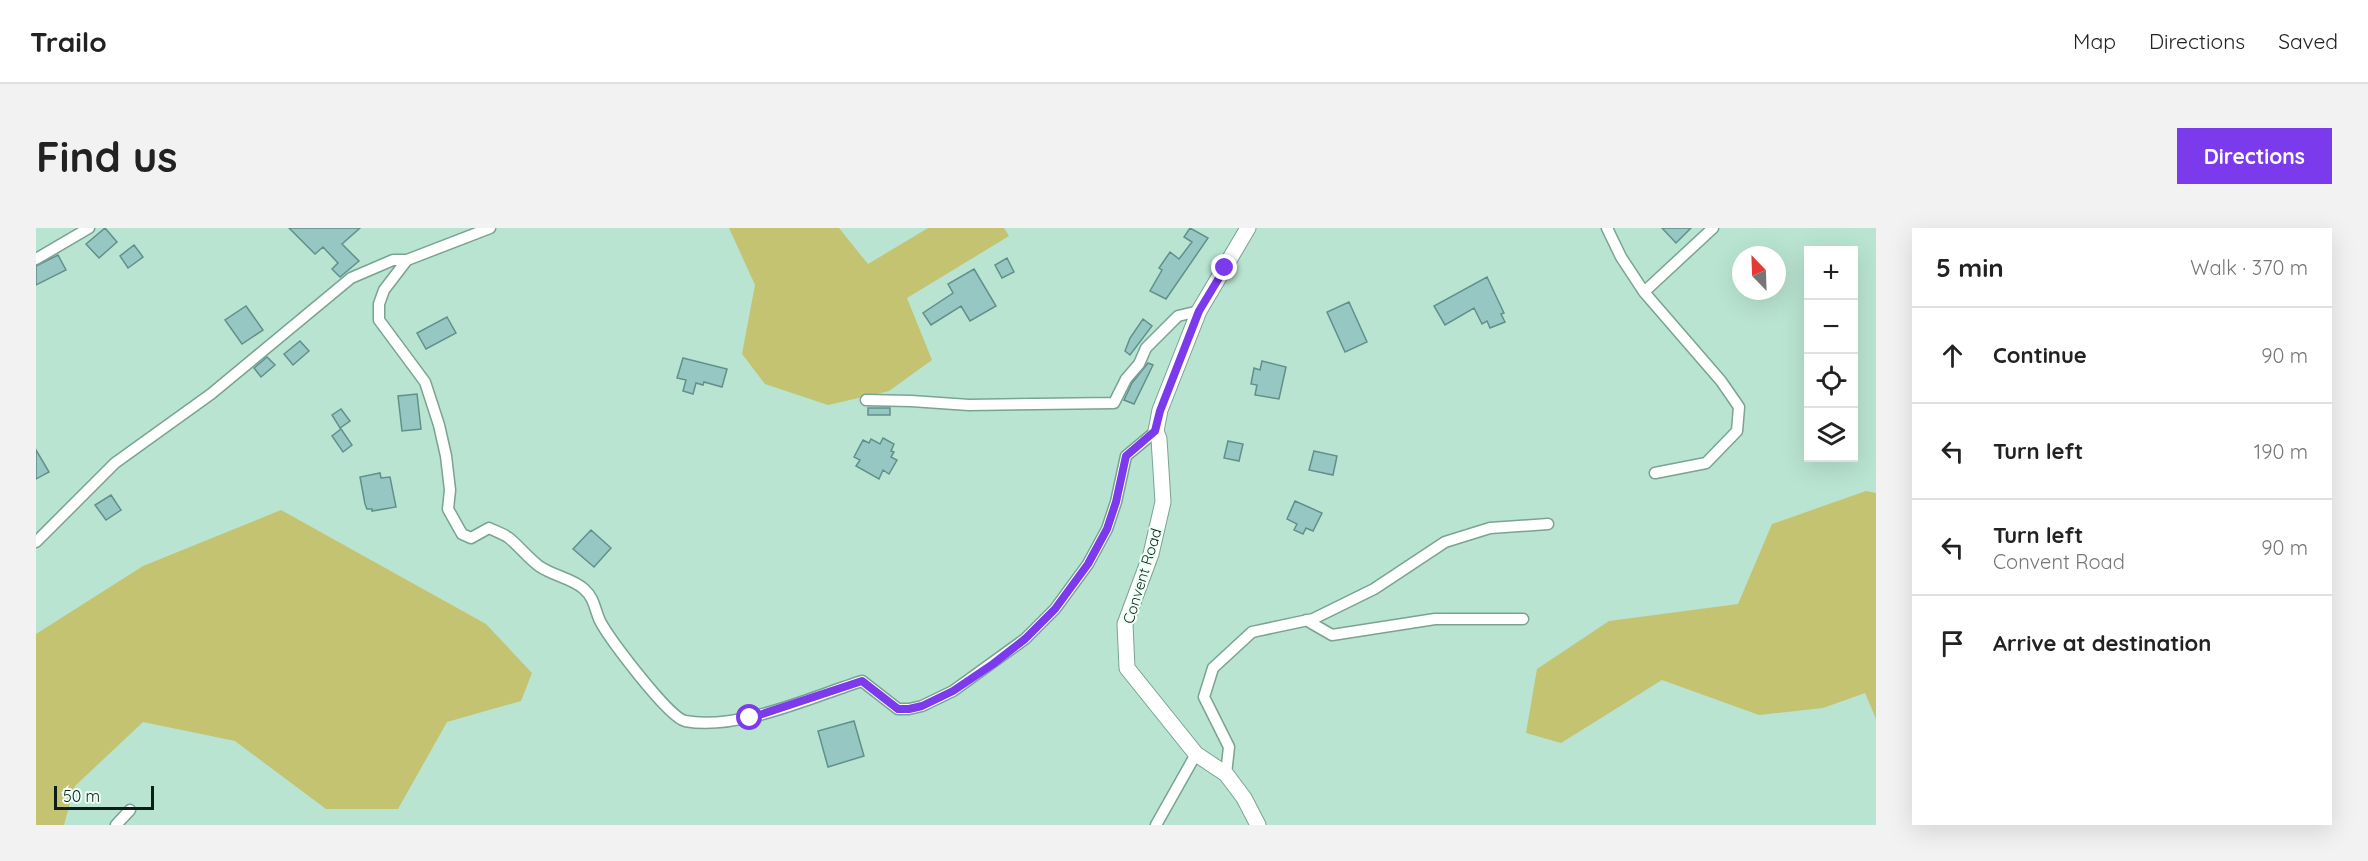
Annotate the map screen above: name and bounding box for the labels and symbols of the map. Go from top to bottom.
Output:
north arrow [1732,246,1786,300]
route end [1211,254,1237,280]
street label: Convent Road [1118,526,1166,626]
route start [736,704,762,730]
scale bar [54,783,154,810]

